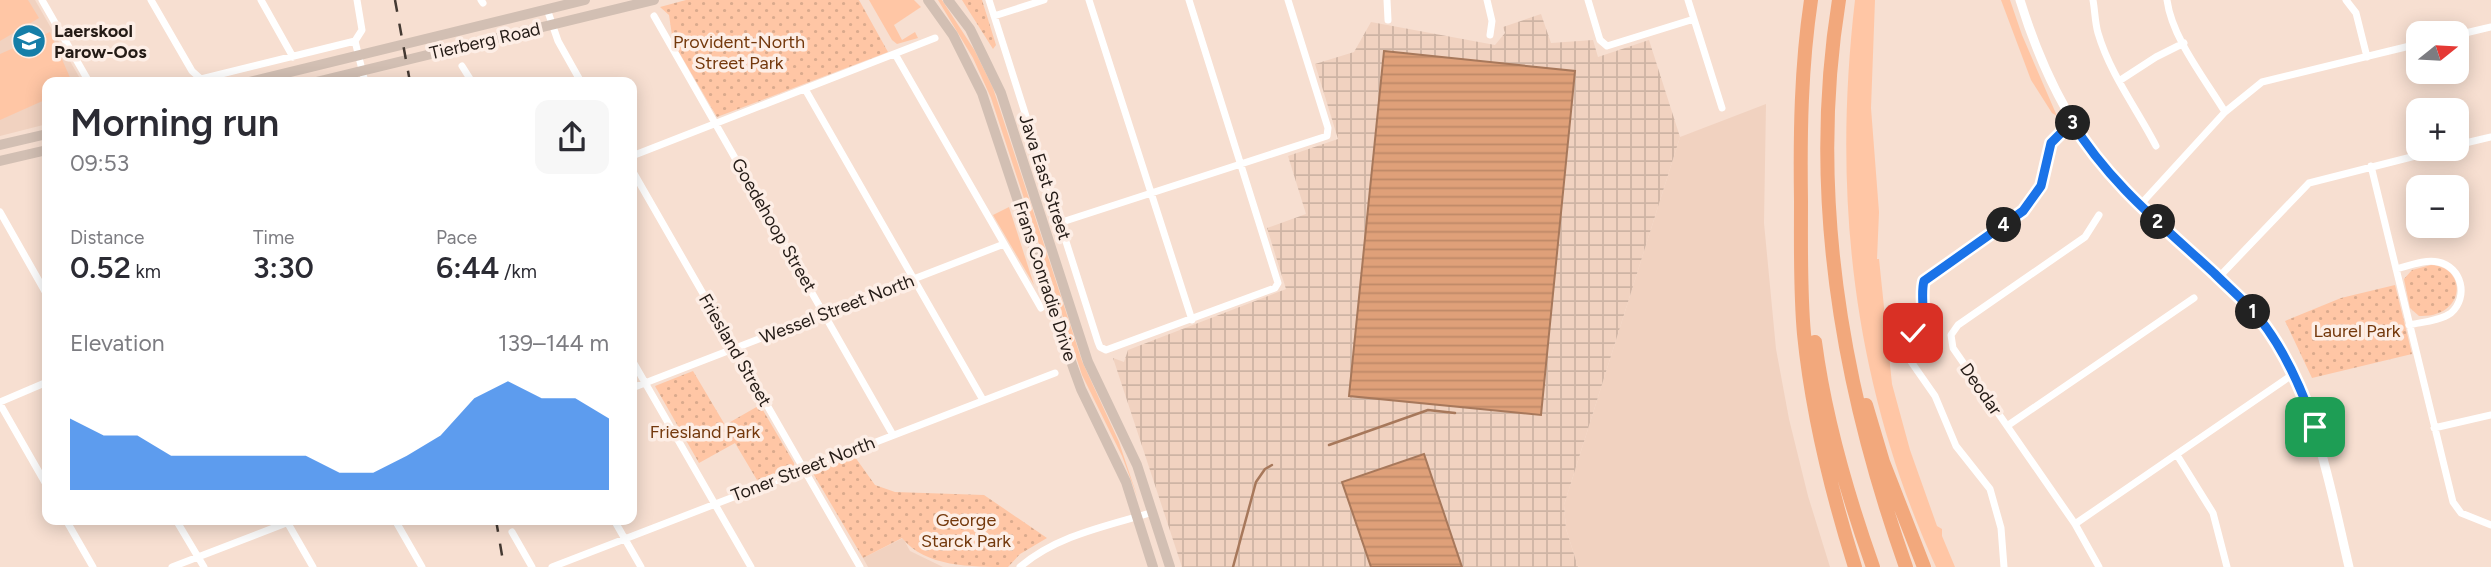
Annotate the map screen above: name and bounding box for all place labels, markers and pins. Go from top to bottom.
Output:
place label: Laerskool Parow-Oos [54,20,147,63]
school or university icon: Laerskool Parow-Oos [10,22,48,60]
pin: 3 [2056,106,2090,140]
pin: 2 [2140,204,2176,240]
pin: 4 [1986,208,2022,243]
pin: 1 [2236,294,2270,330]
pin [1883,303,1943,363]
pin [2285,397,2345,457]

